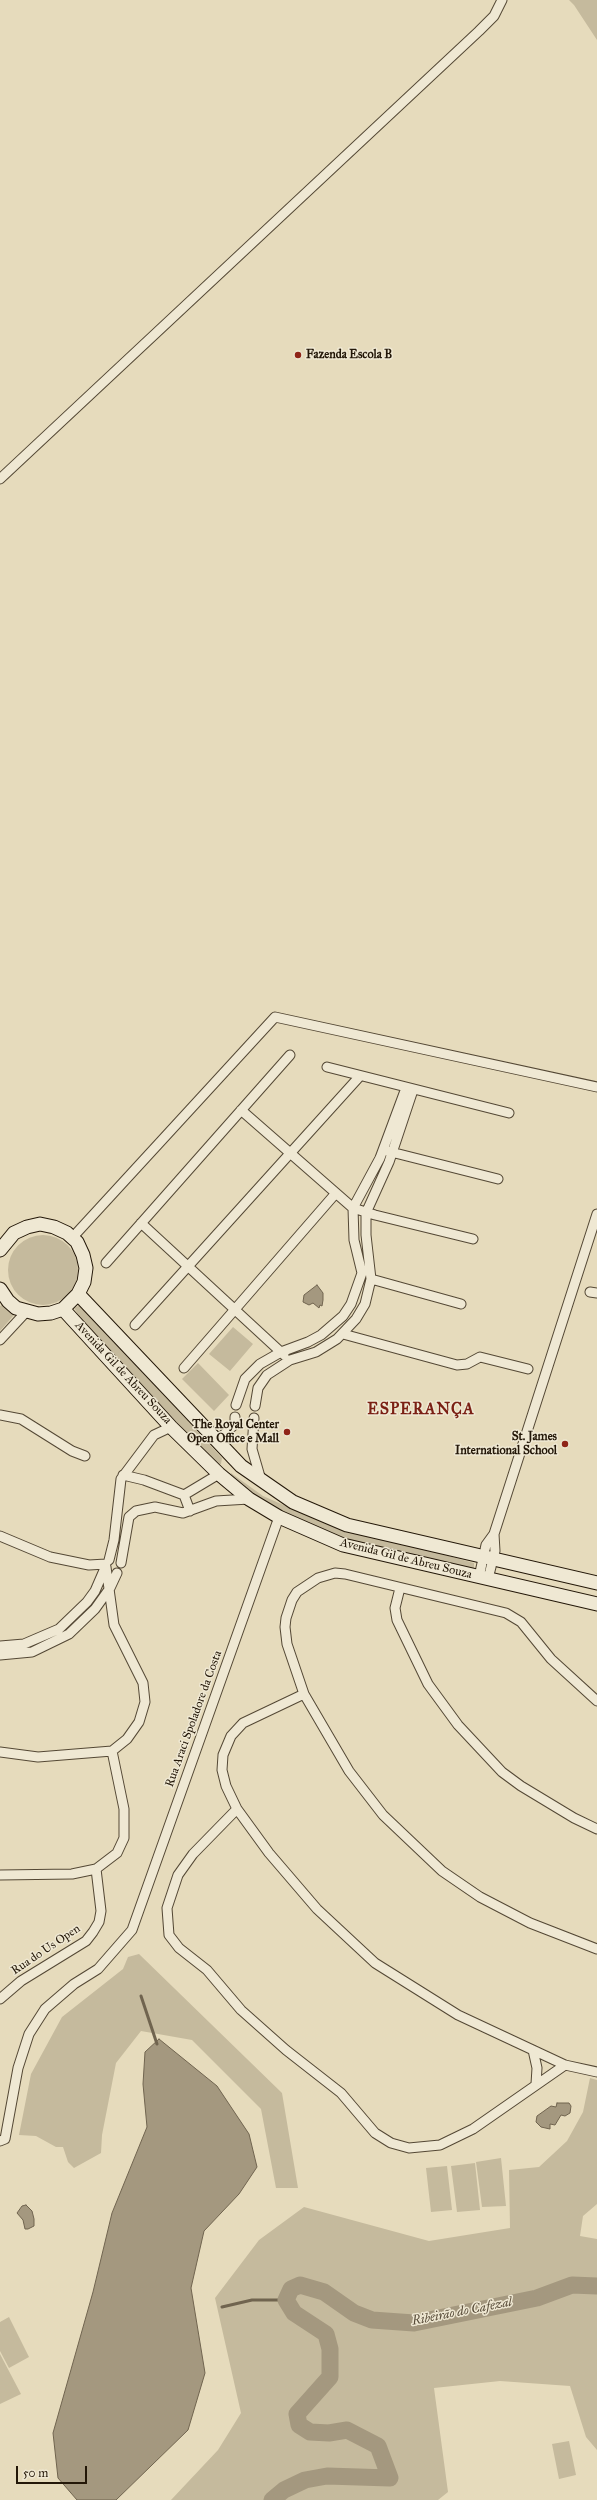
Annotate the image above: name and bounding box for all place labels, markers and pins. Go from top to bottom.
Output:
place label: Fazenda Escola B [306,348,392,362]
marker: Fazenda Escola B [293,350,303,360]
place label: The Royal Center Open Office e Mall [187,1418,279,1446]
marker: The Royal Center Open Office e Mall [282,1427,292,1437]
place label: St. James International School [455,1430,557,1458]
marker: St. James International School [560,1439,570,1449]

